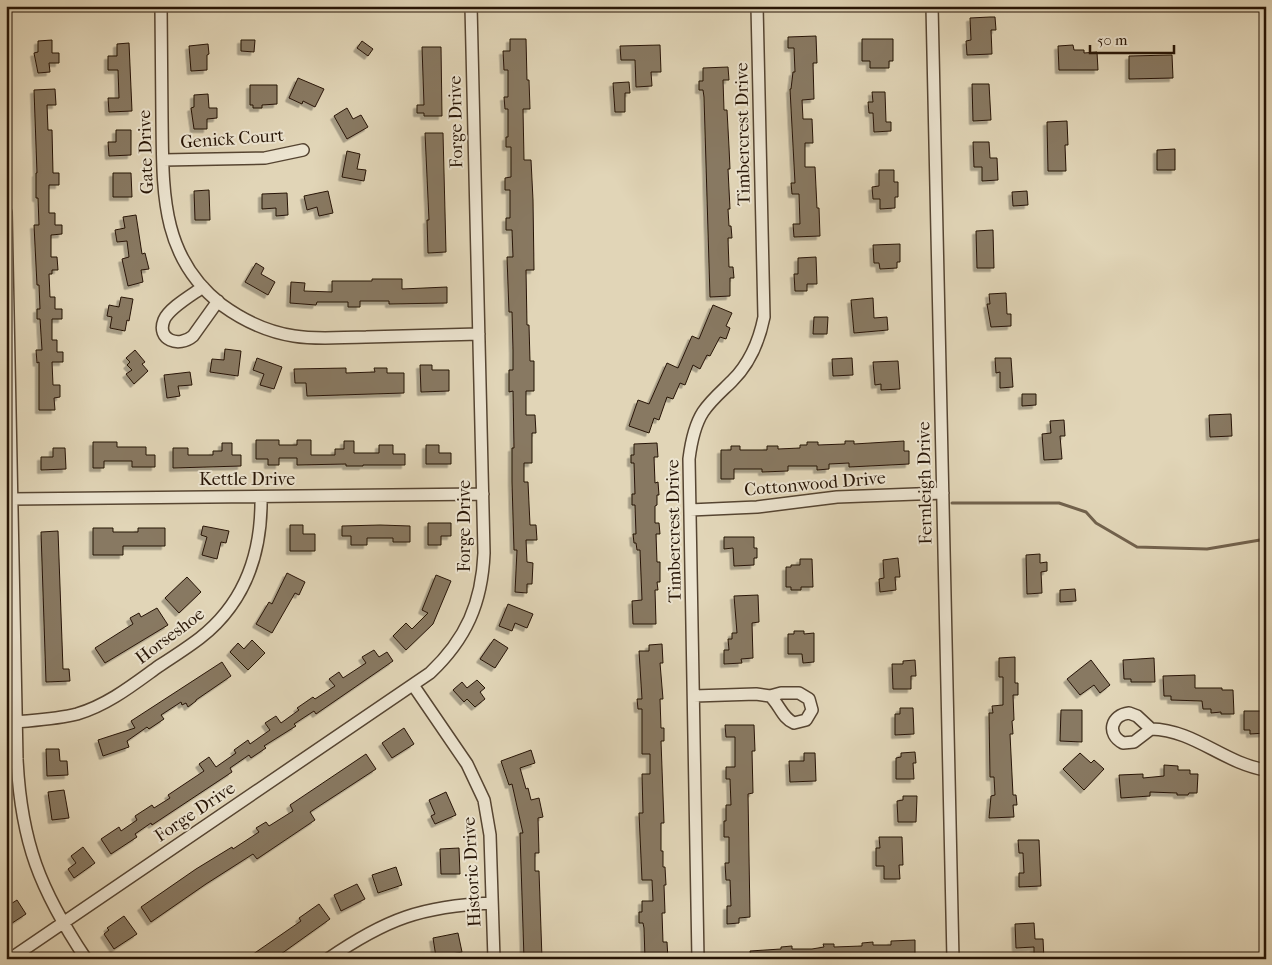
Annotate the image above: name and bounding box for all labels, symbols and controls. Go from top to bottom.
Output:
scale bar [1090,22,1173,54]
text: 50 m [1097,31,1128,49]
street label: Timbercrest Drive [731,62,755,206]
street label: Forge Drive [445,75,467,168]
street label: Gate Drive [134,109,158,194]
street label: Genick Court [180,125,285,153]
street label: Fernleigh Drive [913,421,937,545]
street label: Timbercrest Drive [662,459,686,603]
street label: Cottonwood Drive [743,467,887,501]
street label: Kettle Drive [199,469,295,490]
street label: Forge Drive [454,480,475,572]
street label: Horseshoe [131,603,209,669]
street label: Forge Drive [151,777,239,847]
street label: Historic Drive [459,816,485,928]

